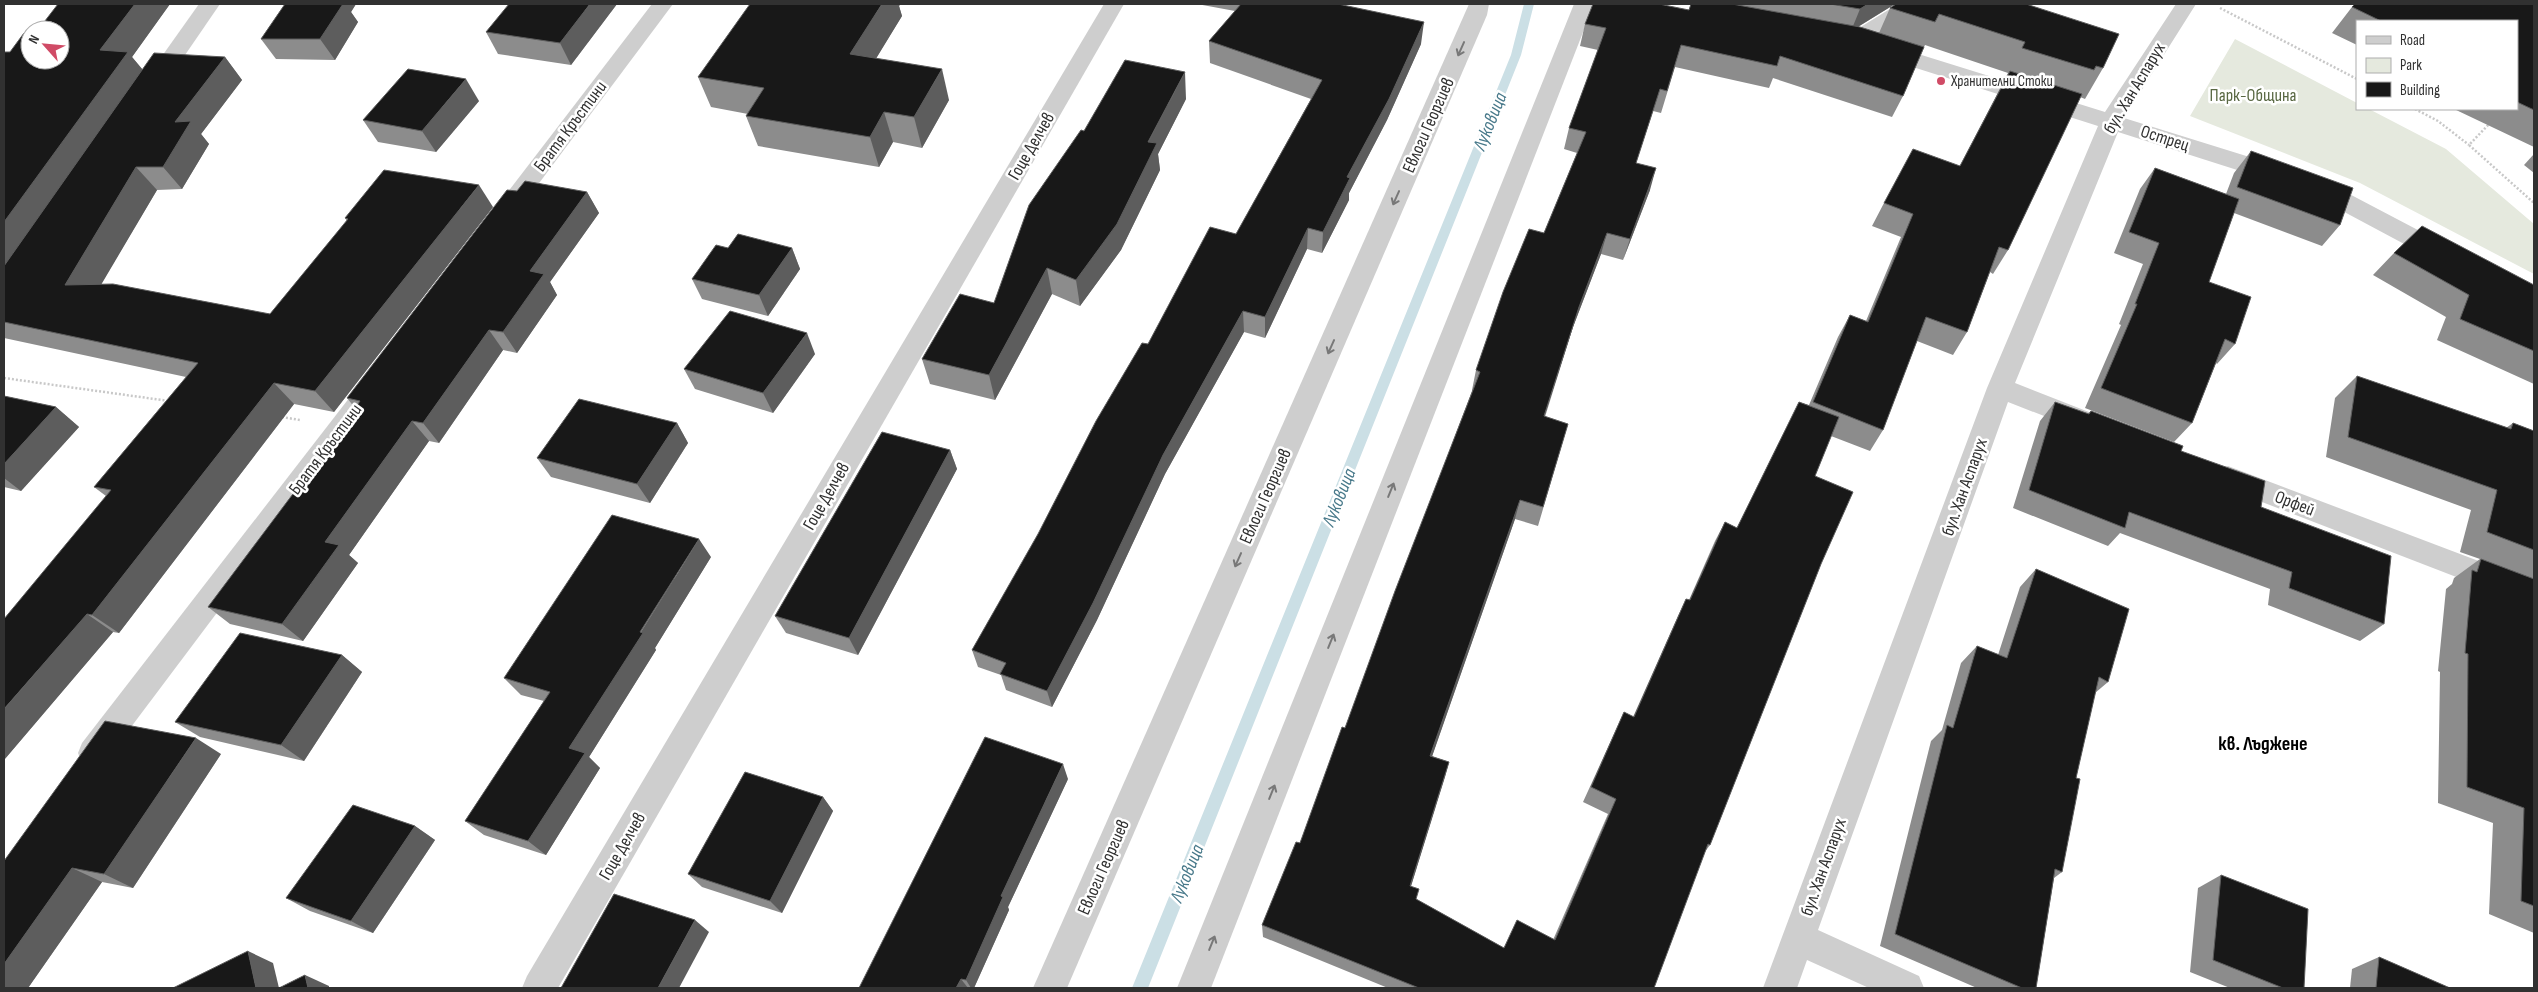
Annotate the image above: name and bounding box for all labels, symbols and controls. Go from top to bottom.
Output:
north arrow [20,20,70,70]
legend [2356,20,2518,110]
text: Road [2400,31,2425,50]
text: N [25,32,43,47]
street label: бул. Хан Аспарух [2099,39,2170,137]
one-way arrow [1456,41,1466,56]
text: Park [2400,56,2422,75]
place label: Хранителни Стоки [1950,72,2053,91]
street label: Евлоги Георгиев [1398,74,1459,176]
marker: Хранителни Стоки [1935,75,1947,87]
street label: Братя Кръстини [530,77,611,176]
text: Building [2400,81,2440,100]
park label: Парк-Община [2210,85,2296,106]
water label: Луковица [1468,89,1512,155]
street label: Гоце Делчев [1004,109,1059,184]
street label: Острец [2138,121,2192,156]
one-way arrow [1391,190,1401,205]
one-way arrow [1325,339,1335,354]
street label: Братя Кръстини [285,400,366,499]
street label: бул. Хан Аспарух [1937,435,1992,539]
street label: Евлоги Георгиев [1235,445,1296,547]
street label: Гоце Делчев [799,459,854,534]
water label: Луковица [1317,465,1361,531]
one-way arrow [1387,482,1396,498]
street label: Орфей [2272,486,2318,521]
one-way arrow [1232,552,1242,567]
one-way arrow [1327,634,1337,649]
district label: кв. Лъджене [2218,732,2308,756]
one-way arrow [1267,785,1277,800]
street label: Гоце Делчев [595,809,650,884]
street label: бул. Хан Аспарух [1796,815,1851,919]
street label: Евлоги Георгиев [1073,816,1134,918]
water label: Луковица [1165,841,1209,907]
one-way arrow [1208,936,1217,951]

